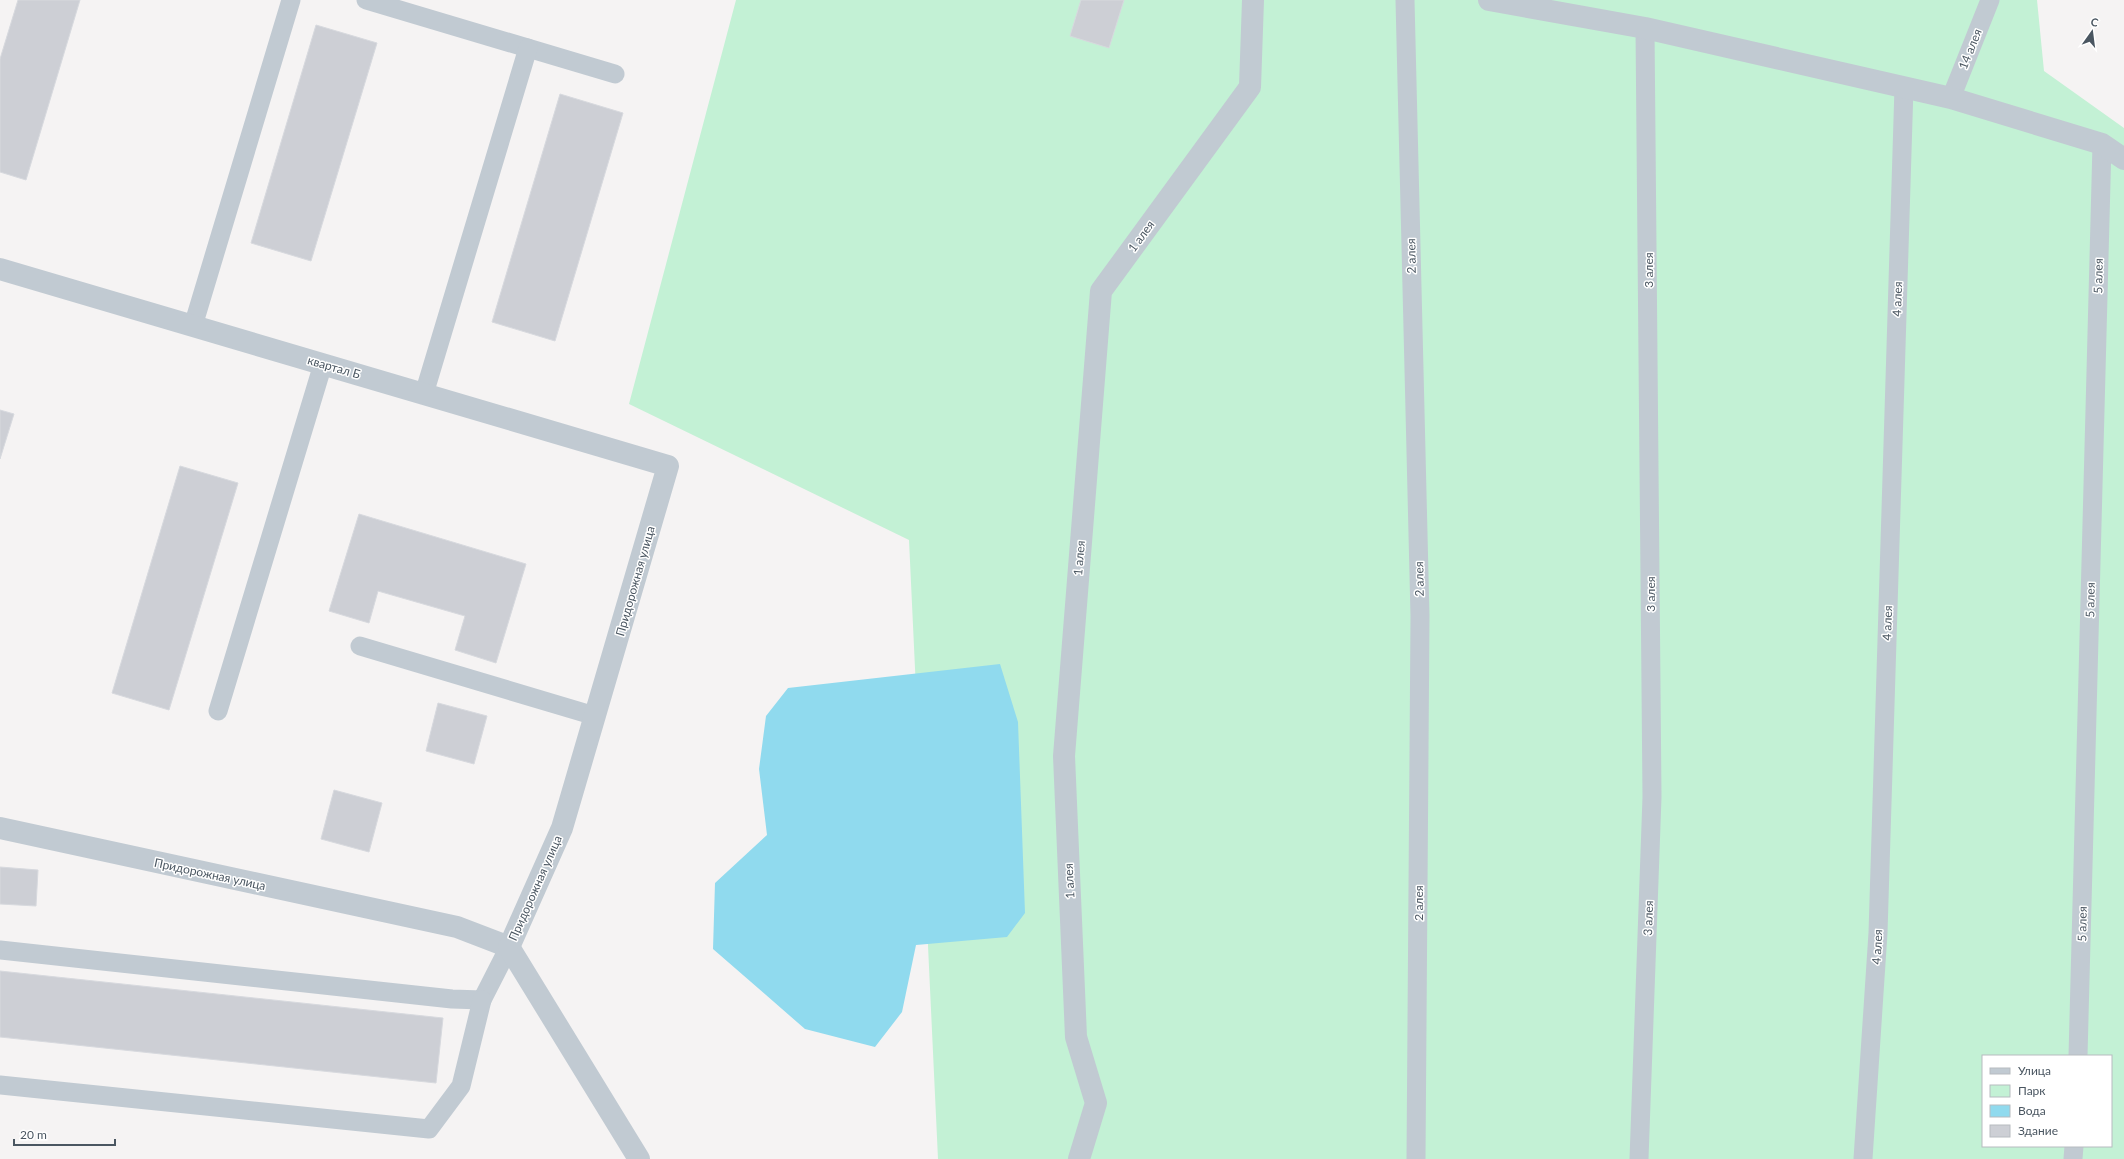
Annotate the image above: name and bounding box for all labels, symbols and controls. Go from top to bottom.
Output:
north arrow [2072,12,2112,52]
text: С [2089,15,2100,29]
street label: 14 алея [1955,27,1985,71]
street label: 1 алея [1125,217,1157,255]
street label: 2 алея [1403,238,1419,274]
street label: 3 алея [1641,252,1656,288]
street label: 5 алея [2090,258,2106,294]
street label: 4 алея [1889,281,1905,317]
street label: квартал Б [306,352,362,382]
street label: Придорожная улица [612,524,658,638]
street label: 1 алея [1070,540,1088,576]
street label: 2 алея [1411,561,1427,597]
street label: 3 алея [1643,576,1658,612]
street label: 5 алея [2082,582,2098,618]
street label: 4 алея [1879,605,1895,641]
street label: Придорожная улица [505,833,565,943]
street label: Придорожная улица [153,855,267,893]
street label: 1 алея [1061,863,1077,899]
street label: 2 алея [1411,885,1426,921]
street label: 3 алея [1640,900,1656,936]
street label: 5 алея [2074,906,2090,942]
street label: 4 алея [1869,929,1885,965]
legend [1982,1055,2112,1147]
text: Улица [2018,1063,2051,1078]
text: Парк [2018,1083,2046,1098]
text: Вода [2018,1103,2046,1118]
scale bar [14,1121,115,1147]
text: Здание [2018,1123,2058,1138]
text: 20 m [20,1127,47,1142]

